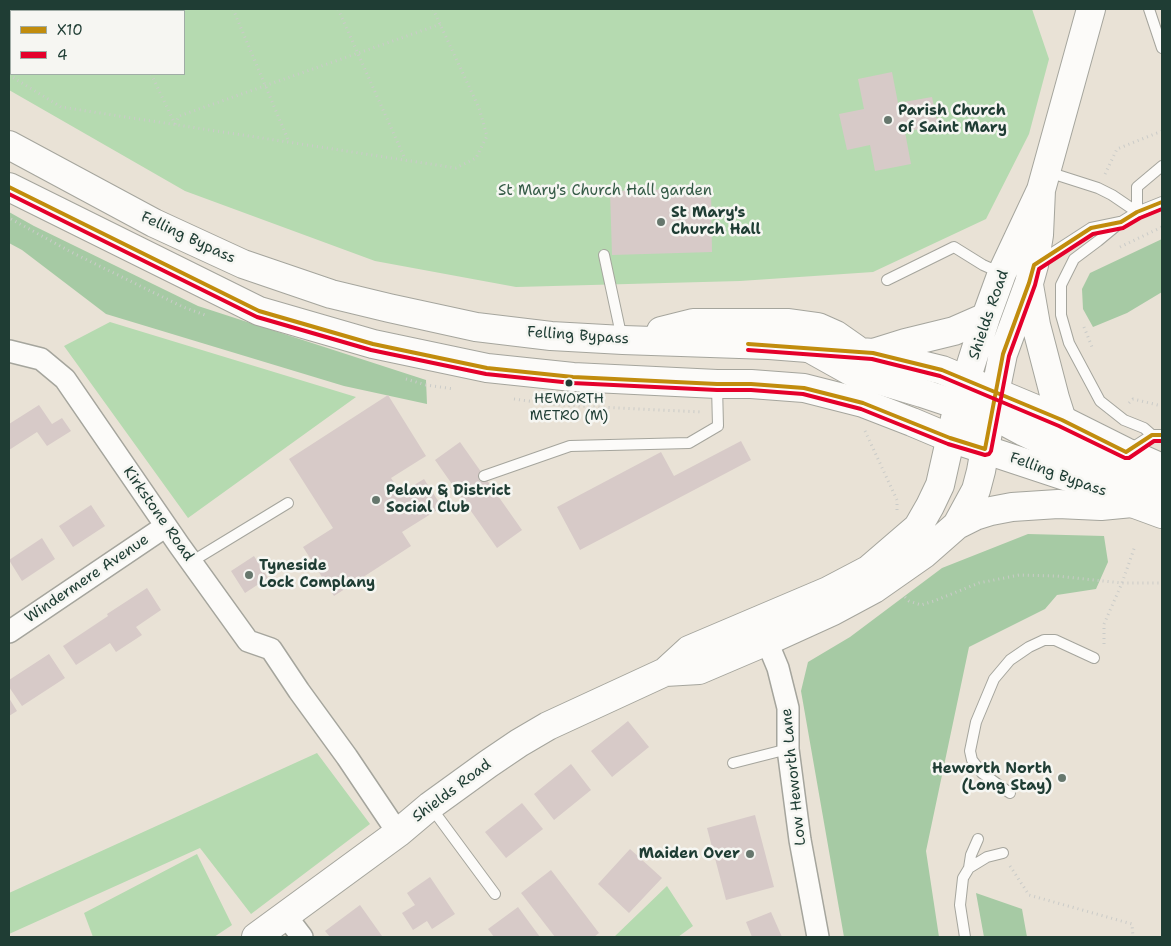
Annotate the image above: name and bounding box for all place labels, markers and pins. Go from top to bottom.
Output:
place label: Parish Church of Saint Mary [898,102,1007,137]
marker: Parish Church of Saint Mary [882,114,894,126]
place label: St Mary's Church Hall [671,204,761,239]
marker: St Mary's Church Hall [655,216,667,228]
marker: HEWORTH METRO (M) [564,378,574,388]
place label: HEWORTH METRO (M) [530,391,608,424]
place label: Pelaw & District Social Club [386,482,511,517]
marker: Pelaw & District Social Club [370,494,382,506]
place label: Tyneside Lock Complany [259,557,375,592]
marker: Tyneside Lock Complany [243,569,255,581]
place label: Heworth North (Long Stay) [932,760,1052,795]
marker: Heworth North (Long Stay) [1056,772,1068,784]
place label: Maiden Over [639,845,740,863]
marker: Maiden Over [744,848,756,860]

